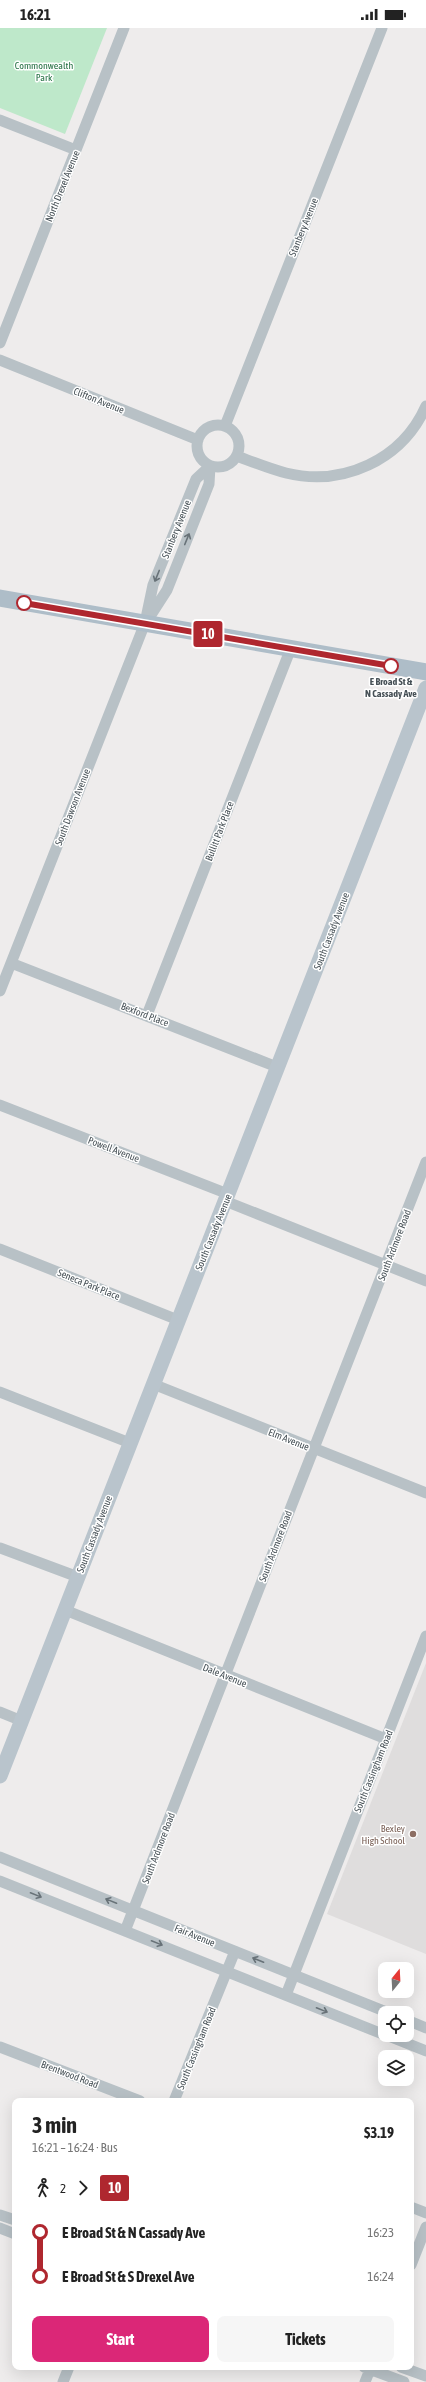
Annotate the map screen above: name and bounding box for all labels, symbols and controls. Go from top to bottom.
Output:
text: 16:21 [20,6,51,23]
park label: Commonwealth Park [15,60,73,83]
street label: North Drexel Avenue [43,149,82,223]
street label: Stanbery Avenue [287,196,320,258]
street label: Clifton Avenue [72,385,126,416]
street label: Stanbery Avenue [160,498,193,560]
one-way arrow [184,534,192,546]
one-way arrow [152,569,160,581]
unlabelled marker [16,595,32,611]
line badge: 10 [190,621,226,647]
text: 10 [201,626,215,642]
marker: E Broad St & N Cassady Ave [383,658,399,674]
place label: E Broad St & N Cassady Ave [365,676,417,699]
street label: South Dawson Avenue [53,767,92,847]
street label: Bullitt Park Place [203,799,236,862]
street label: South Cassady Avenue [312,891,351,971]
street label: Bexford Place [119,1000,171,1029]
street label: Powell Avenue [87,1135,141,1164]
street label: South Cassady Avenue [193,1192,234,1272]
street label: South Ardmore Road [376,1208,413,1282]
street label: Seneca Park Place [56,1267,122,1302]
street label: Elm Avenue [267,1426,311,1453]
street label: South Cassady Avenue [75,1494,114,1574]
street label: South Ardmore Road [257,1509,294,1583]
street label: Dale Avenue [201,1662,249,1689]
street label: South Cassingham Road [352,1728,395,1814]
street label: South Ardmore Road [140,1811,177,1885]
place label: Bexley High School [362,1823,405,1846]
marker: Bexley High School [408,1829,418,1839]
one-way arrow [30,1892,42,1900]
one-way arrow [105,1897,117,1905]
street label: Fair Avenue [173,1922,217,1949]
one-way arrow [150,1940,162,1948]
one-way arrow [252,1956,264,1964]
north arrow [378,1962,414,1998]
map controls [378,1962,414,2086]
street label: South Cassingham Road [175,2005,218,2091]
one-way arrow [315,2006,327,2014]
button: locate [378,2006,414,2042]
button: layers [378,2050,414,2086]
street label: Brentwood Road [40,2059,100,2091]
text: 3 min [32,2112,77,2138]
text: $3.19 [364,2124,394,2141]
text: 16:21 – 16:24 · Bus [32,2140,118,2155]
icon: walk [32,2177,54,2199]
icon: forward [72,2177,94,2199]
text: 10 [108,2180,121,2196]
text: 2 [60,2181,66,2196]
text: E Broad St & N Cassady Ave [62,2224,205,2241]
text: 16:23 [367,2225,394,2240]
text: E Broad St & S Drexel Ave [62,2268,194,2285]
text: 16:24 [367,2269,394,2284]
button: Start [32,2316,209,2362]
button: Tickets [217,2316,394,2362]

